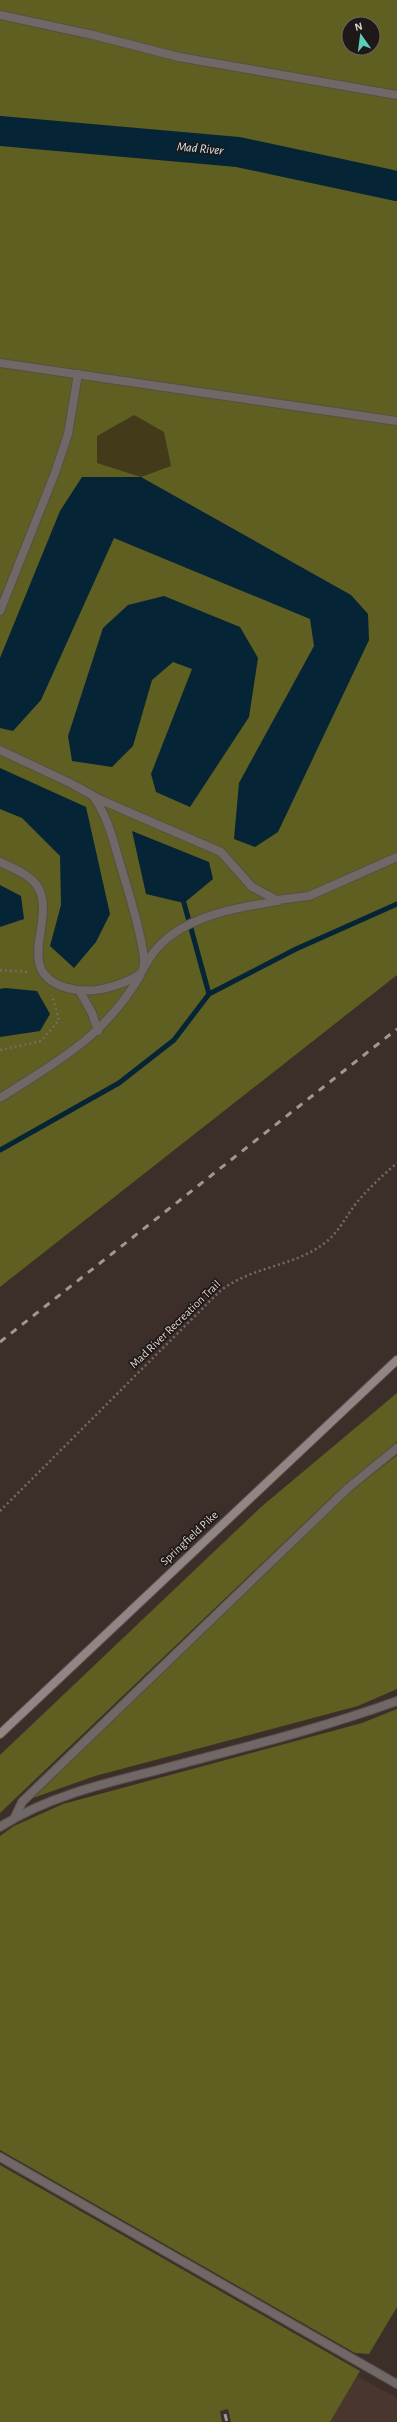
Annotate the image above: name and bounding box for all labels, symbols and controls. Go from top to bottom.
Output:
north arrow [341,16,381,56]
text: N [354,21,364,33]
water label: Mad River [176,140,225,158]
street label: Mad River Recreation Trail [127,1278,223,1370]
street label: Springfield Pike [158,1508,220,1568]

